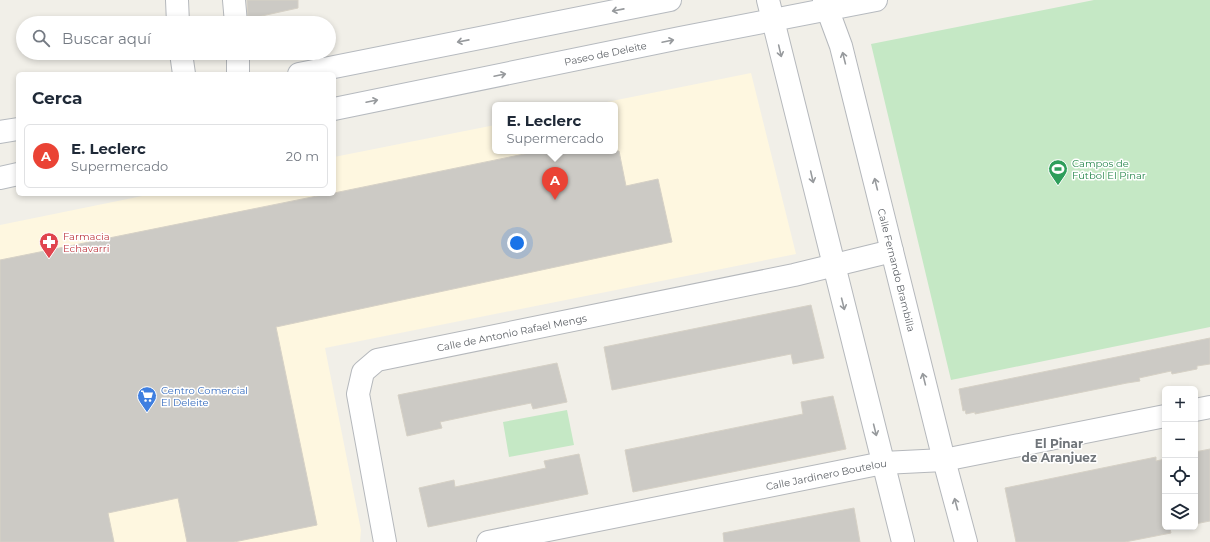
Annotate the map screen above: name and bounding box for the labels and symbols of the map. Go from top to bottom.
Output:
one-way arrow [612,7,625,15]
one-way arrow [661,36,674,44]
one-way arrow [456,37,469,45]
street label: Paseo de Deleite [563,39,648,69]
one-way arrow [777,45,785,58]
one-way arrow [840,52,848,65]
one-way arrow [493,71,506,79]
one-way arrow [365,97,378,105]
place label: Campos de Fútbol El Pinar [1072,157,1146,182]
sports icon: Campos de Fútbol El Pinar [1047,158,1069,186]
pin: A [542,167,568,200]
one-way arrow [809,171,817,184]
one-way arrow [871,178,879,191]
street label: Calle Fernando Brambilla [875,207,918,333]
place label: Farmacia Echavarri [63,230,110,255]
pharmacy icon: Farmacia Echavarri [38,231,60,259]
your location [507,233,527,253]
one-way arrow [840,297,847,310]
street label: Calle de Antonio Rafael Mengs [436,311,588,355]
one-way arrow [919,372,927,385]
place label: Centro Comercial El Deleite [161,384,248,409]
supermarket icon: Centro Comercial El Deleite [136,385,158,413]
one-way arrow [871,423,879,436]
district label: El Pinar de Aranjuez [1022,436,1097,465]
street label: Calle Jardinero Boutelou [765,457,887,493]
one-way arrow [952,498,959,511]

